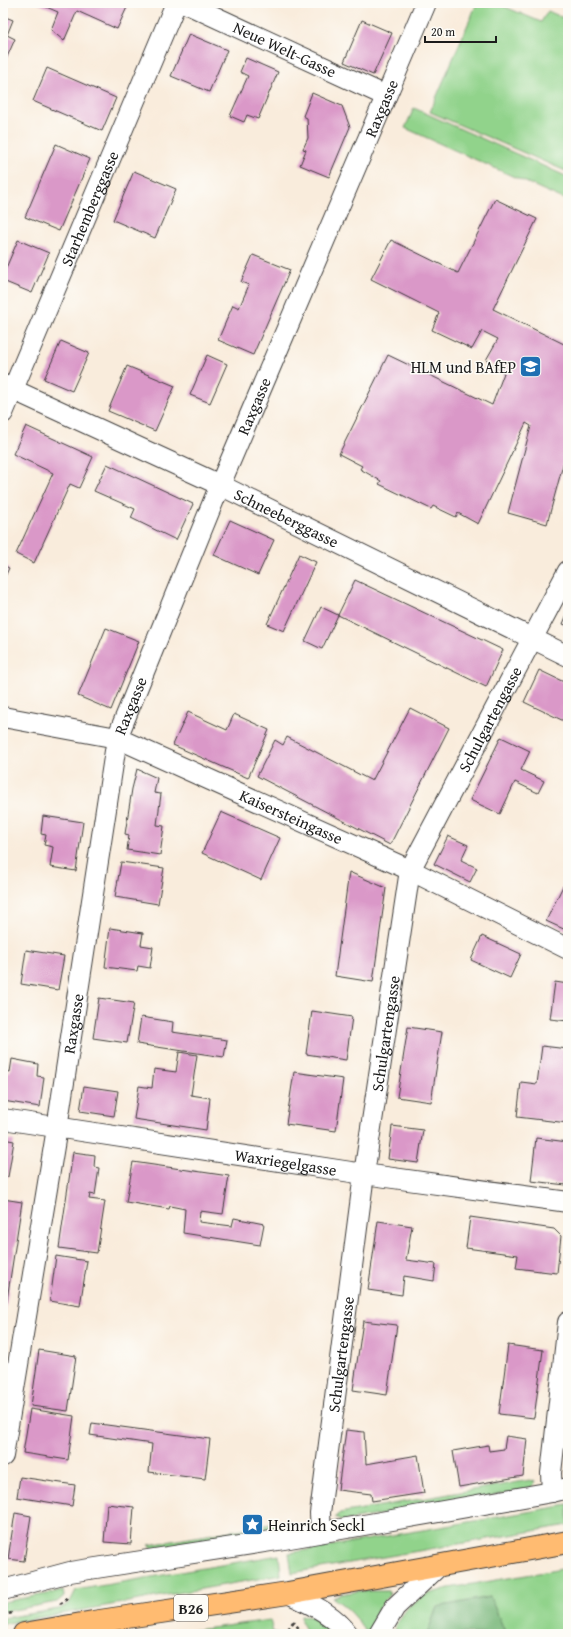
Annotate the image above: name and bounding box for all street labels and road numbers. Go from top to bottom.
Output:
street label: Neue Welt-Gasse [229,15,340,83]
street label: Raxgasse [358,76,404,141]
street label: Starhemberggasse [54,147,124,270]
street label: Raxgasse [231,373,277,439]
street label: Schneeberggasse [230,482,343,554]
street label: Schulgartengasse [452,662,528,776]
street label: Raxgasse [108,673,153,738]
street label: Kaisersteingasse [236,783,347,850]
street label: Schulgartengasse [365,974,406,1093]
street label: Raxgasse [57,992,90,1055]
street label: Waxriegelgasse [233,1142,338,1182]
street label: Schulgartengasse [321,1295,360,1414]
road number: B26 [174,1595,208,1621]

